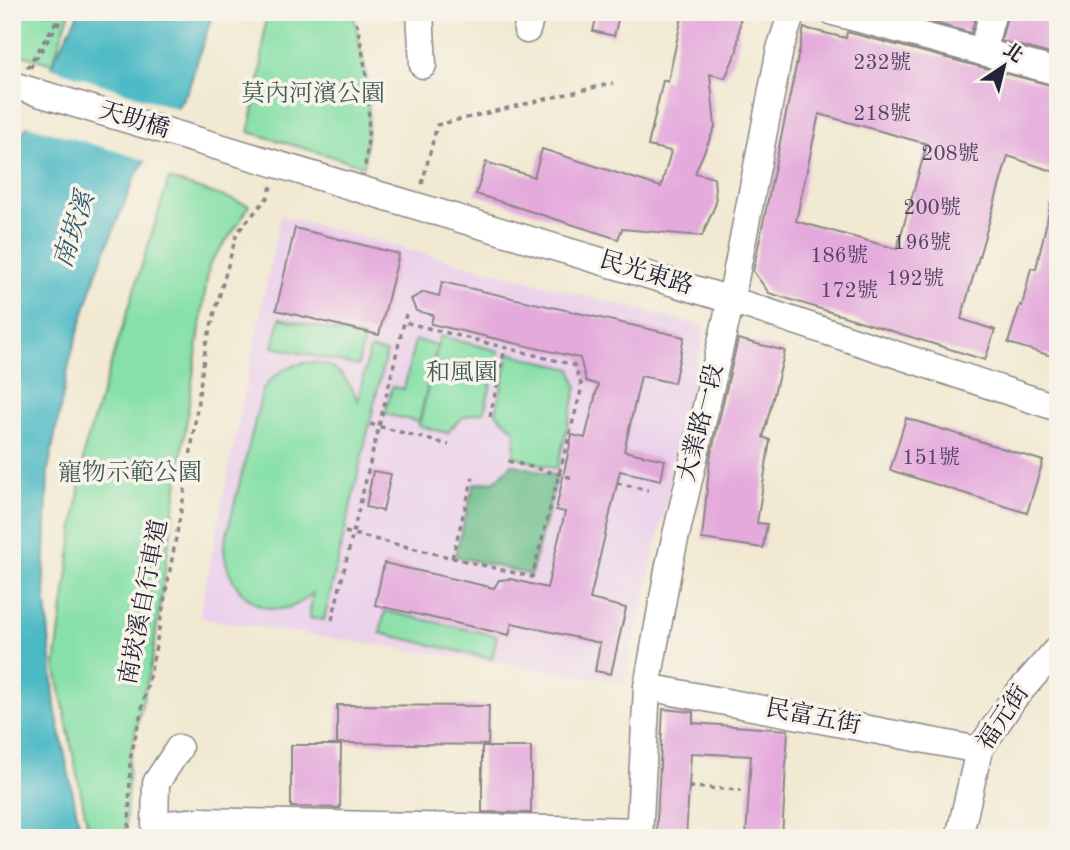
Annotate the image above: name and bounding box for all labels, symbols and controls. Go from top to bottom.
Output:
north arrow [968,32,1038,102]
text: 北 [999,39,1027,67]
house number: 232號 [853,51,911,74]
park label: 莫內河濱公園 [241,80,385,107]
street label: 天助橋 [96,97,173,143]
house number: 218號 [853,102,911,125]
house number: 208號 [921,142,979,165]
water label: 南崁溪 [49,185,100,271]
house number: 200號 [903,196,961,219]
house number: 196號 [893,231,951,254]
house number: 186號 [810,244,868,267]
street label: 民光東路 [597,246,696,300]
house number: 192號 [886,267,944,290]
house number: 172號 [820,279,878,302]
park label: 和風園 [426,359,498,386]
street label: 大業路一段 [673,361,728,484]
house number: 151號 [902,446,960,469]
park label: 寵物示範公園 [58,459,202,486]
street label: 南崁溪自行車道 [114,517,173,687]
street label: 福元街 [971,680,1034,755]
street label: 民富五街 [764,694,863,739]

